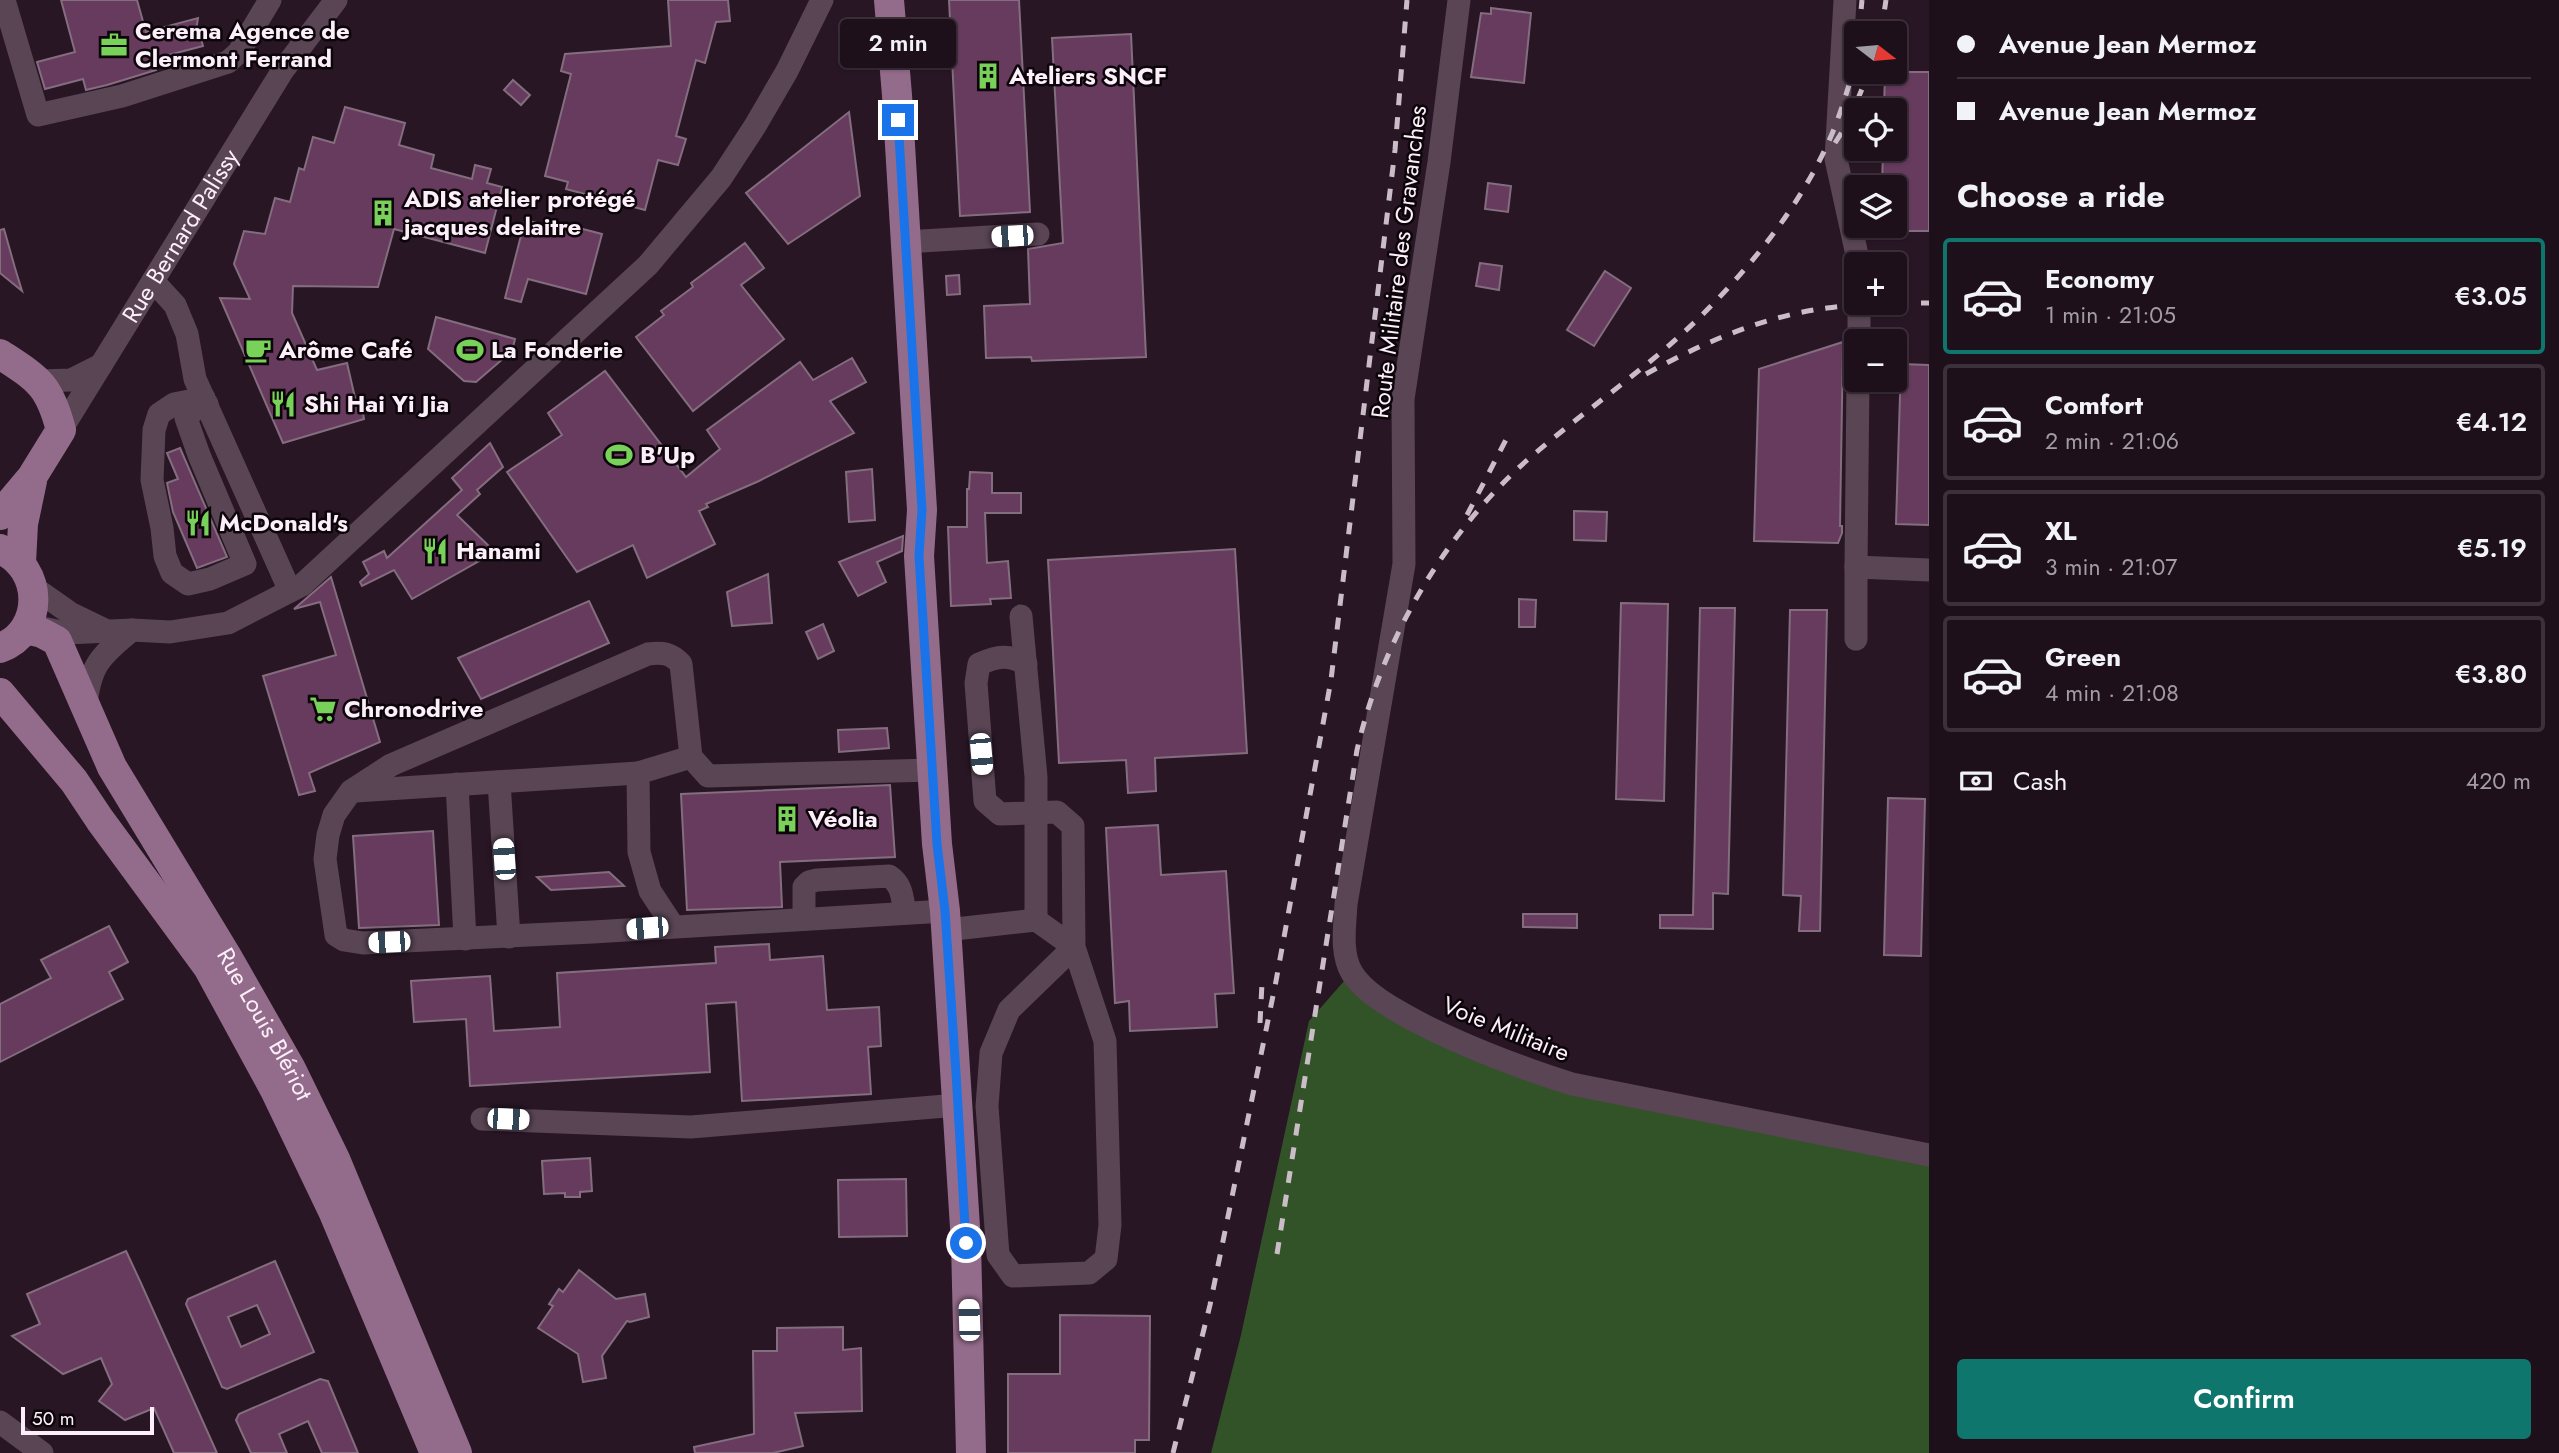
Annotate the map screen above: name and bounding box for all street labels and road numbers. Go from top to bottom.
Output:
street label: Route Militaire des Gravanches [1362,104,1435,420]
street label: Rue Bernard Palissy [113,142,247,329]
street label: Rue Louis Blériot [208,941,322,1106]
street label: Voie Militaire [1437,987,1575,1070]

